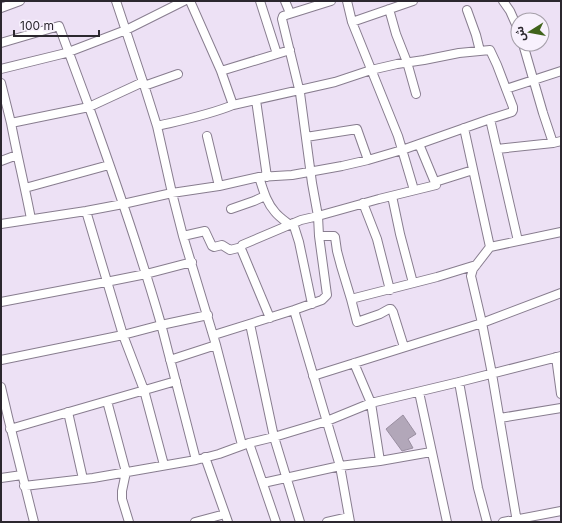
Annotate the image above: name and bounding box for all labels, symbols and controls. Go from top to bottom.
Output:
scale bar [14,12,99,38]
north arrow [510,12,550,52]
text: 100 m [20,18,54,33]
text: ش [512,25,528,43]

